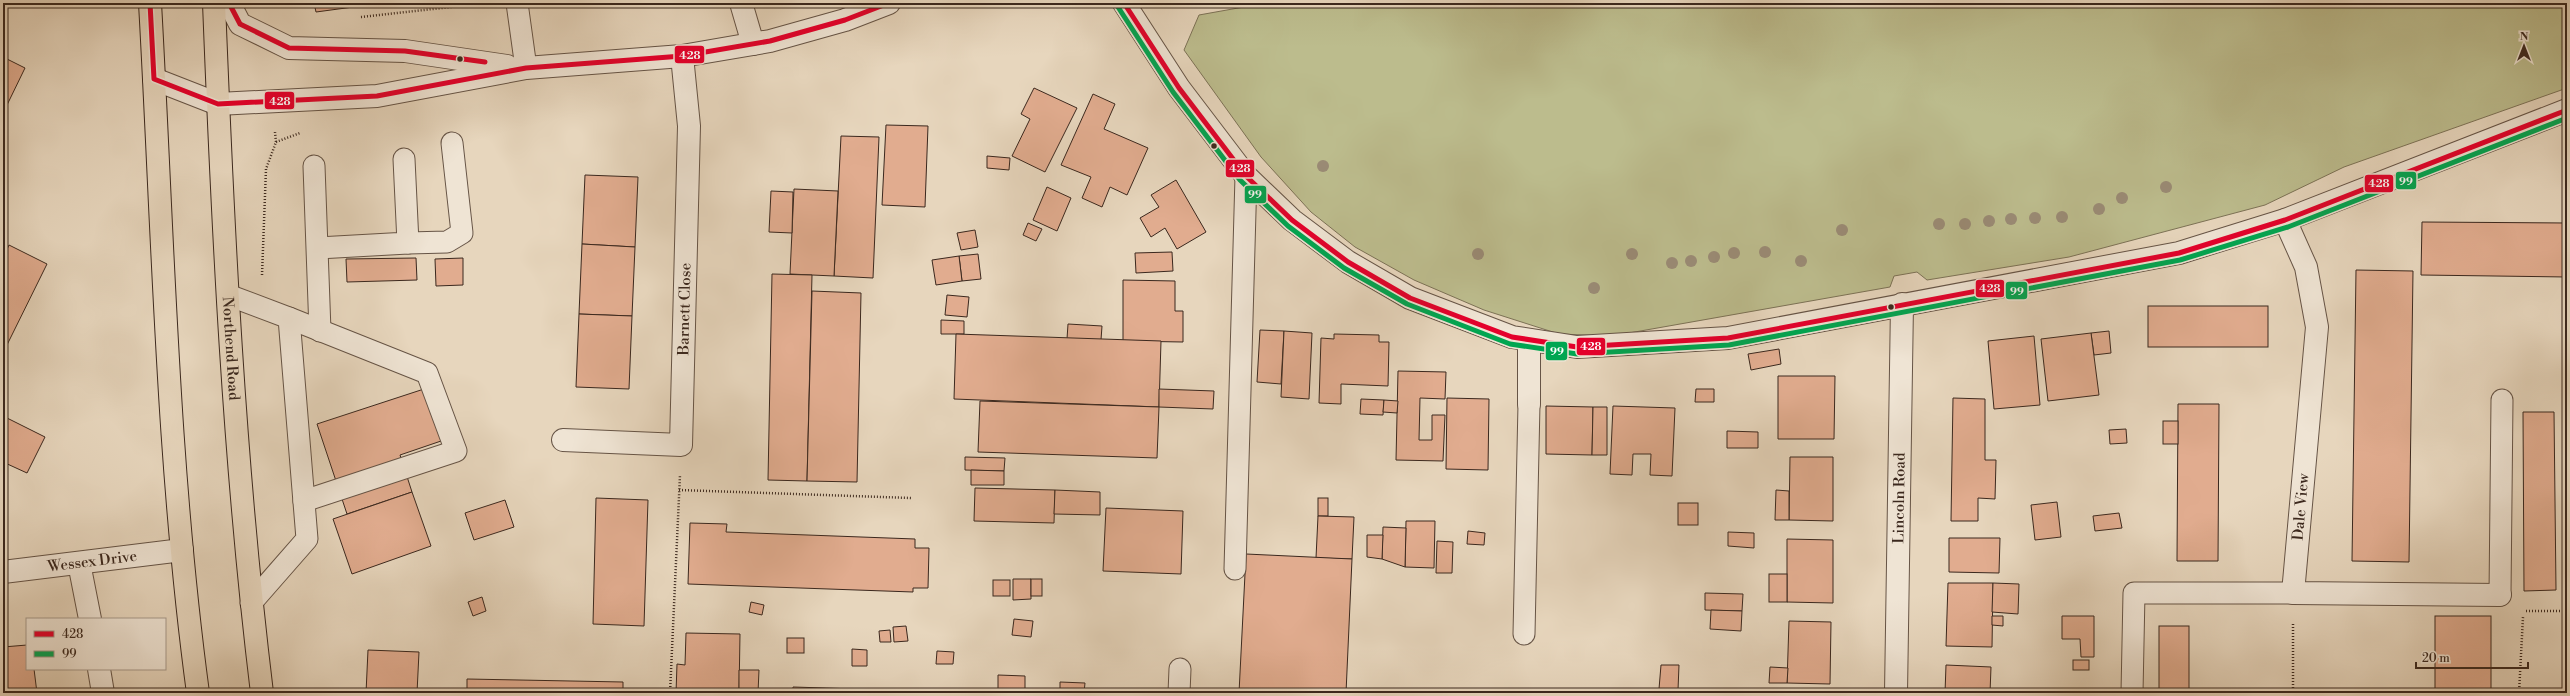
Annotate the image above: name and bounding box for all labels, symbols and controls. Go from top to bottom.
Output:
north arrow [2504,26,2544,66]
text: N [2520,30,2529,44]
line badge: 428 [674,45,705,64]
text: 428 [679,49,701,63]
unlabelled marker [455,54,465,64]
line badge: 428 [264,91,295,110]
text: 428 [269,95,291,109]
unlabelled marker [1209,141,1219,151]
line badge: 428 [1225,159,1255,178]
text: 428 [1229,162,1251,176]
line badge: 99 [2395,171,2417,190]
line badge: 428 [2364,174,2394,193]
text: 99 [2399,175,2413,189]
text: 428 [2368,177,2390,191]
line badge: 99 [1244,185,1267,204]
text: 99 [1248,188,1262,202]
street label: Barnett Close [674,263,695,357]
line badge: 428 [1975,279,2005,298]
line badge: 99 [2005,281,2028,300]
text: 428 [1979,282,2001,296]
text: 99 [2010,285,2024,299]
street label: Northend Road [218,296,244,401]
unlabelled marker [1886,302,1896,312]
line badge: 428 [1576,337,1606,356]
text: 428 [1580,340,1602,354]
line badge: 99 [1545,341,1568,361]
text: 99 [1550,345,1564,359]
street label: Lincoln Road [1889,452,1909,544]
street label: Dale View [2289,472,2313,541]
street label: Wessex Drive [46,546,138,576]
legend [26,618,166,670]
text: 428 [62,627,83,642]
scale bar [2416,644,2528,670]
text: 99 [62,647,77,662]
text: 20 m [2422,651,2450,666]

